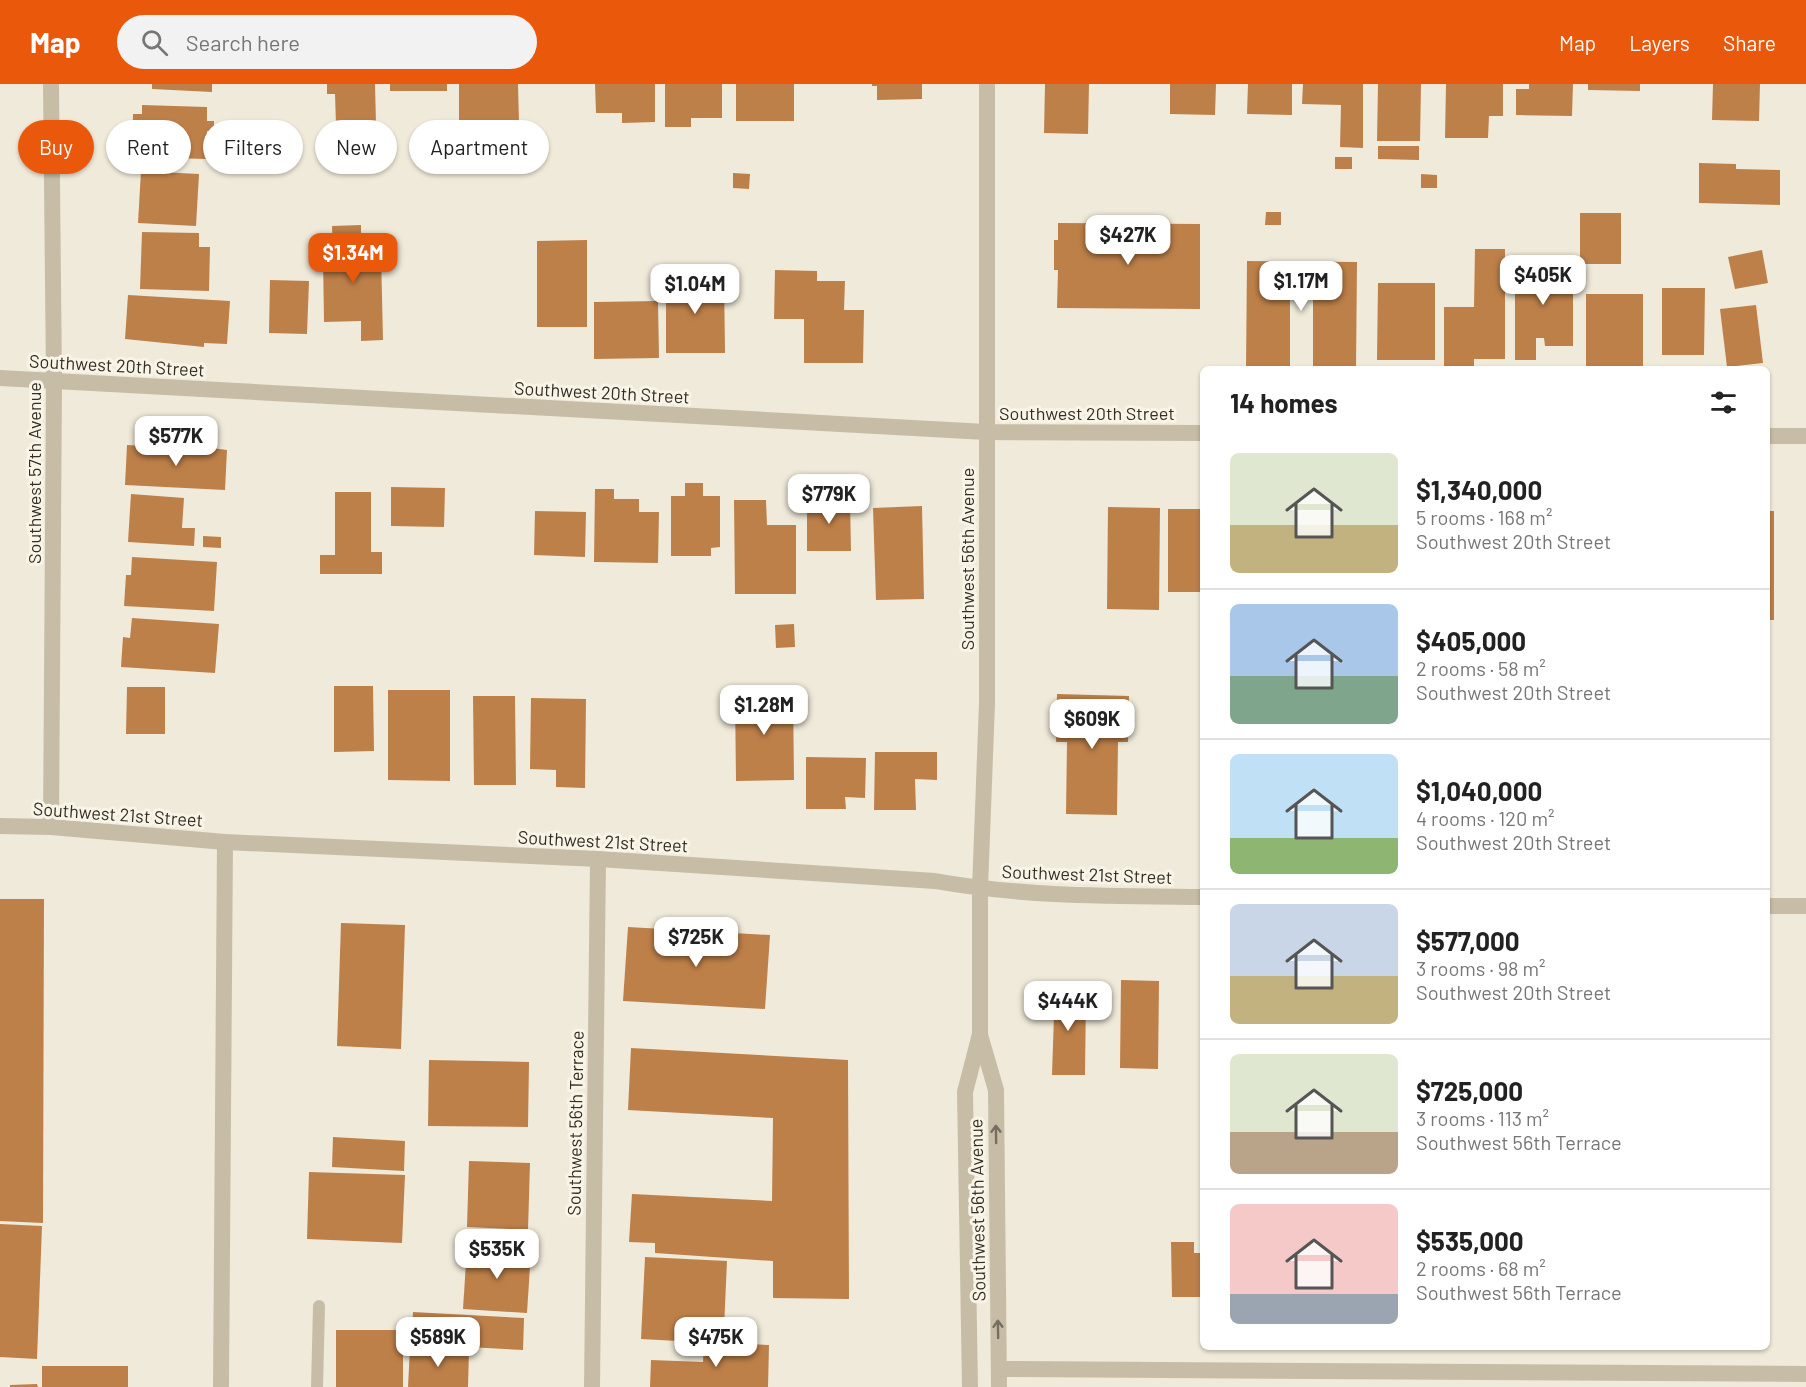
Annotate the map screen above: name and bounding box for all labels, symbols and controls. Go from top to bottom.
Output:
search box [117,15,537,69]
text: Map [30,25,81,59]
icon: search [138,26,171,59]
text: Search here [186,29,300,55]
text: Map [1559,30,1596,55]
text: Layers [1629,30,1690,55]
text: Share [1723,30,1776,55]
chip: Buy [18,120,94,174]
chip: Rent [106,120,191,174]
chip: Filters [203,120,303,174]
chip: New [315,120,397,174]
chip: Apartment [409,120,549,174]
pin: $427K [1086,215,1170,266]
text: $427K [1099,222,1157,246]
pin: $1.34M [304,233,402,284]
text: $1.34M [322,240,384,264]
pin: $405K [1501,255,1585,306]
pin: $1.17M [1252,261,1350,312]
text: $405K [1514,262,1572,286]
pin: $1.04M [646,264,744,315]
text: $1.17M [1273,268,1329,292]
text: $1.04M [664,271,726,295]
street label: Southwest 20th Street [29,349,205,381]
street label: Southwest 20th Street [514,376,690,408]
street label: Southwest 57th Avenue [23,382,45,564]
icon: filters [1707,386,1740,419]
text: 14 homes [1230,387,1337,418]
street label: Southwest 20th Street [999,402,1175,424]
pin: $577K [134,416,218,467]
text: $577K [149,423,203,447]
street label: Southwest 56th Avenue [956,468,978,650]
pin: $779K [787,474,871,525]
text: $1,340,000 [1416,474,1542,505]
icon: home [1278,477,1350,549]
text: $779K [802,481,856,505]
text: 5 rooms · 168 m² [1416,505,1552,529]
text: Southwest 20th Street [1416,529,1611,553]
text: $405,000 [1416,625,1526,656]
icon: home [1278,628,1350,700]
text: 2 rooms · 58 m² [1416,656,1546,680]
text: Southwest 20th Street [1416,680,1611,704]
pin: $1.28M [715,685,813,736]
text: $1.28M [734,692,794,716]
pin: $609K [1050,699,1134,750]
text: $609K [1064,706,1120,730]
text: $1,040,000 [1416,775,1542,806]
icon: home [1278,778,1350,850]
street label: Southwest 21st Street [32,797,204,831]
text: 4 rooms · 120 m² [1416,806,1554,830]
street label: Southwest 21st Street [517,826,689,856]
text: Southwest 20th Street [1416,830,1611,854]
street label: Southwest 21st Street [1001,860,1173,888]
pin: $725K [654,917,738,968]
text: $725K [668,924,724,948]
text: $577,000 [1416,925,1520,956]
icon: home [1278,928,1350,1000]
text: 3 rooms · 98 m² [1416,956,1546,980]
text: Southwest 20th Street [1416,980,1611,1004]
pin: $444K [1026,981,1110,1032]
text: $444K [1038,988,1098,1012]
street label: Southwest 56th Terrace [562,1030,588,1216]
text: $725,000 [1416,1075,1523,1106]
icon: home [1278,1078,1350,1150]
text: 3 rooms · 113 m² [1416,1106,1549,1130]
street label: Southwest 56th Avenue [964,1119,990,1301]
one-way arrow [990,1124,1002,1144]
text: Southwest 56th Terrace [1416,1130,1622,1154]
text: $535,000 [1416,1225,1524,1256]
icon: home [1278,1228,1350,1300]
pin: $535K [455,1229,539,1280]
text: $535K [469,1236,525,1260]
text: 2 rooms · 68 m² [1416,1256,1546,1280]
text: Southwest 56th Terrace [1416,1280,1622,1304]
pin: $589K [396,1317,480,1368]
pin: $475K [674,1317,758,1368]
one-way arrow [992,1319,1004,1339]
text: $589K [410,1324,466,1348]
text: $475K [688,1324,744,1348]

